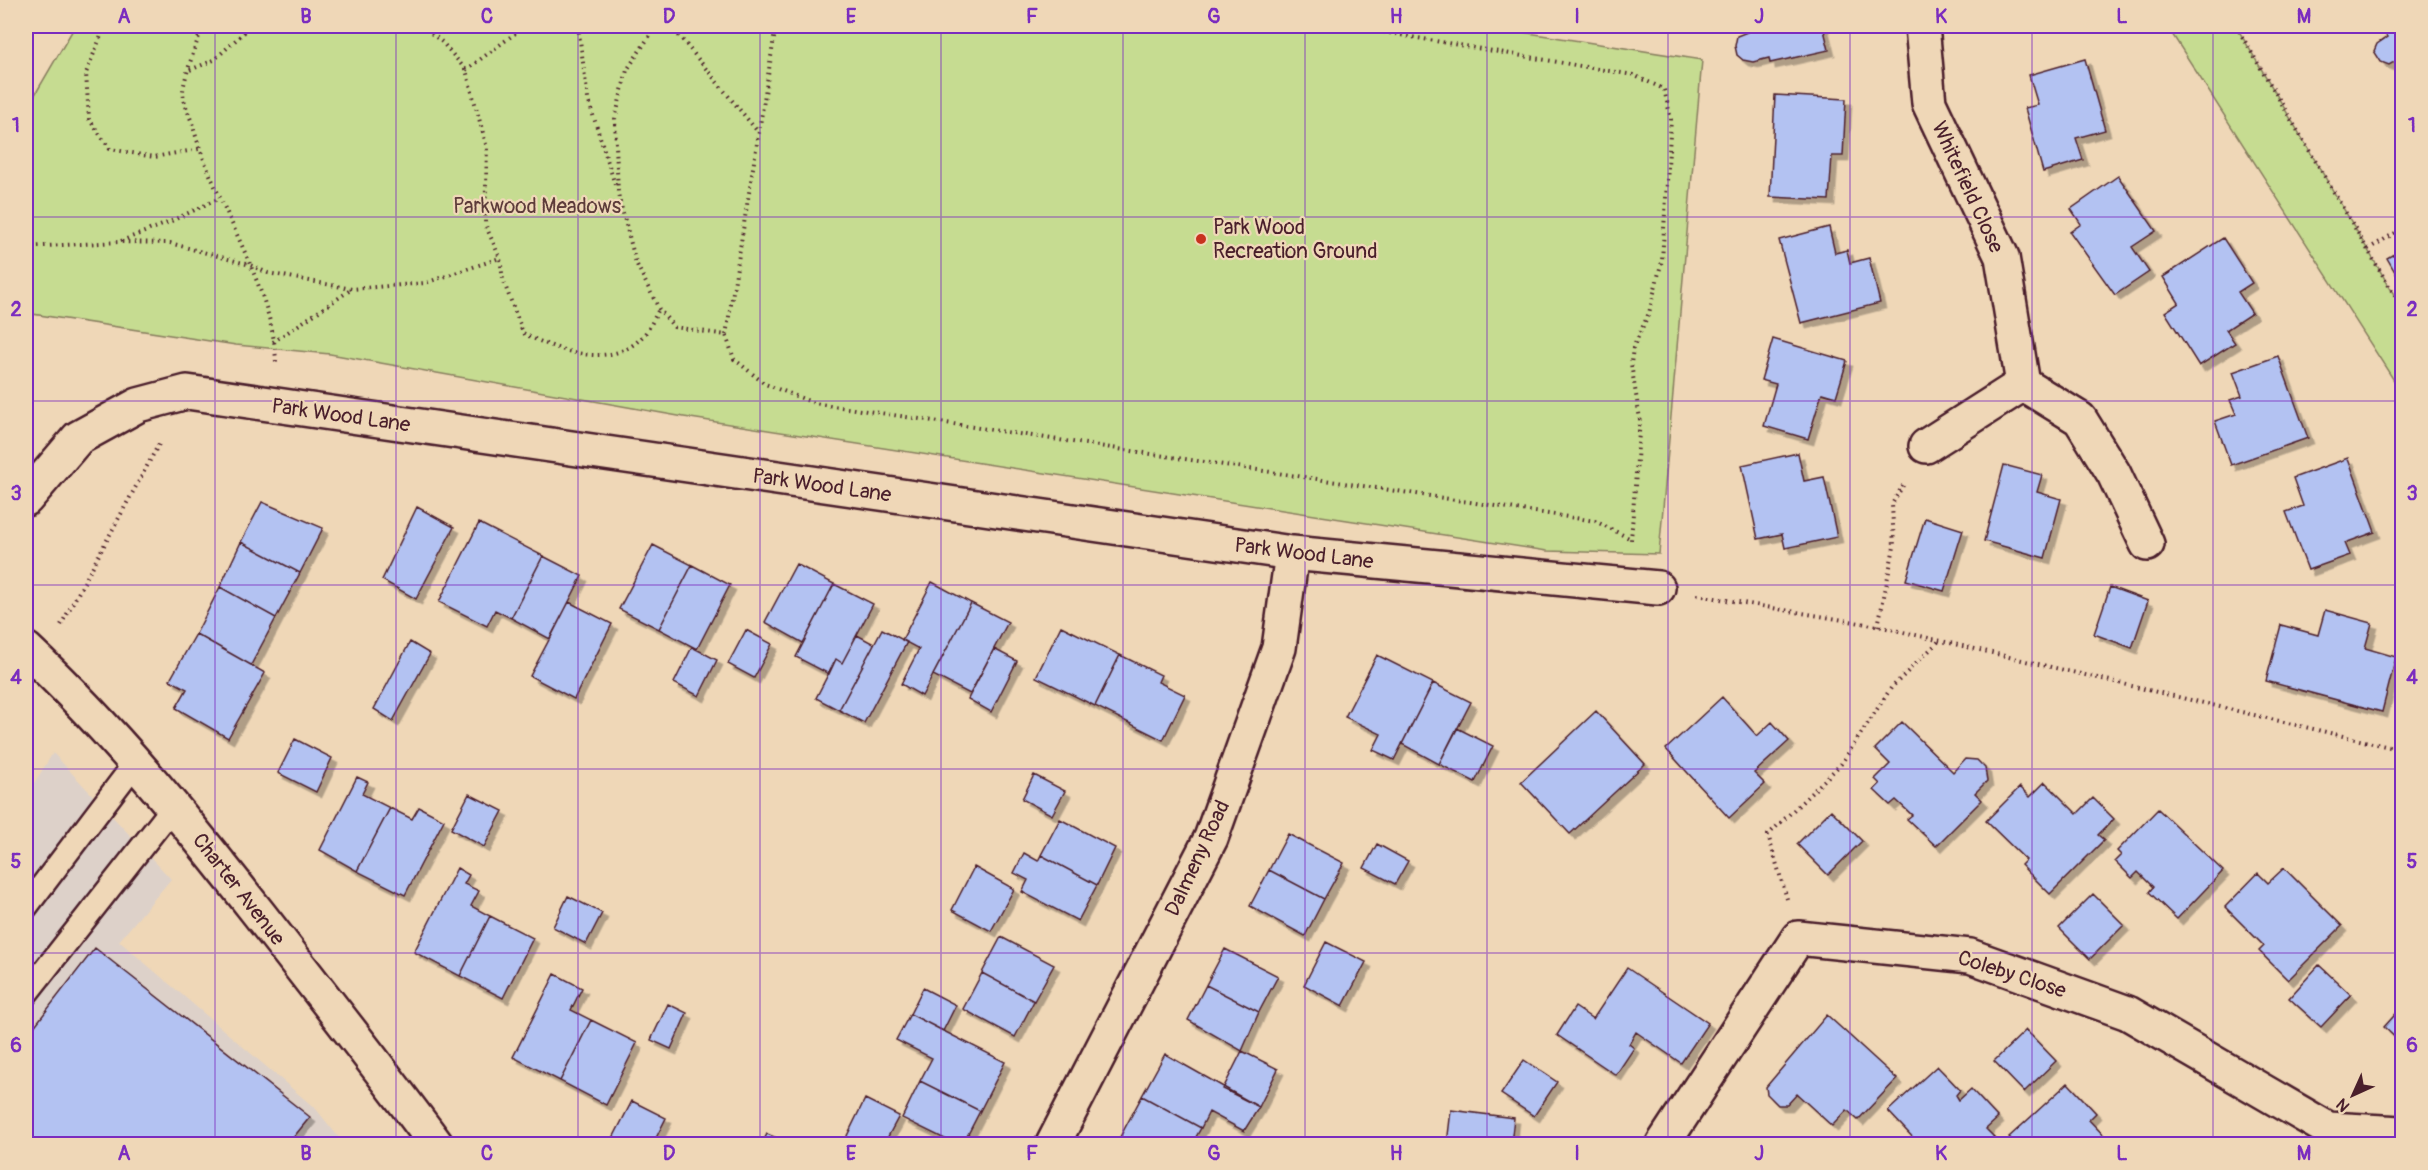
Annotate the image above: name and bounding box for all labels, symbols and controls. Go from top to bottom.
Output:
text: A [118,4,131,29]
text: B [300,4,312,29]
text: C [481,4,493,29]
text: D [663,4,676,29]
text: E [846,4,857,29]
text: F [1026,4,1038,29]
text: G [1207,4,1221,29]
text: H [1390,4,1403,29]
text: I [1574,4,1580,29]
text: J [1754,4,1764,29]
text: K [1935,4,1947,29]
text: L [2116,4,2128,29]
text: M [2297,4,2311,29]
text: 1 [12,113,20,138]
text: 1 [2408,113,2416,138]
street label: Whitefield Close [1925,117,2010,258]
park label: Parkwood Meadows [453,193,622,220]
place label: Park Wood Recreation Ground [1213,214,1377,265]
marker: Park Wood Recreation Ground [1194,232,1208,246]
text: 2 [10,297,22,322]
text: 2 [2406,297,2418,322]
street label: Park Wood Lane [270,392,413,439]
street label: Park Wood Lane [751,462,894,509]
text: 3 [10,481,22,506]
text: 3 [2406,481,2418,506]
street label: Park Wood Lane [1233,532,1376,575]
text: 4 [10,665,22,690]
text: 4 [2406,665,2418,690]
street label: Dalmeny Road [1159,796,1236,921]
street label: Charter Avenue [186,828,291,952]
text: 5 [11,849,22,874]
text: 5 [2407,849,2418,874]
street label: Coleby Close [1954,944,2070,1005]
text: 6 [10,1033,22,1058]
text: 6 [2406,1033,2418,1058]
north arrow [2323,1065,2383,1125]
text: N [2332,1094,2354,1116]
text: A [118,1141,131,1166]
text: B [300,1141,312,1166]
text: C [481,1141,493,1166]
text: D [663,1141,676,1166]
text: E [846,1141,857,1166]
text: F [1026,1141,1038,1166]
text: G [1207,1141,1221,1166]
text: H [1390,1141,1403,1166]
text: I [1574,1141,1580,1166]
text: J [1754,1141,1764,1166]
text: K [1935,1141,1947,1166]
text: L [2116,1141,2128,1166]
text: M [2297,1141,2311,1166]

